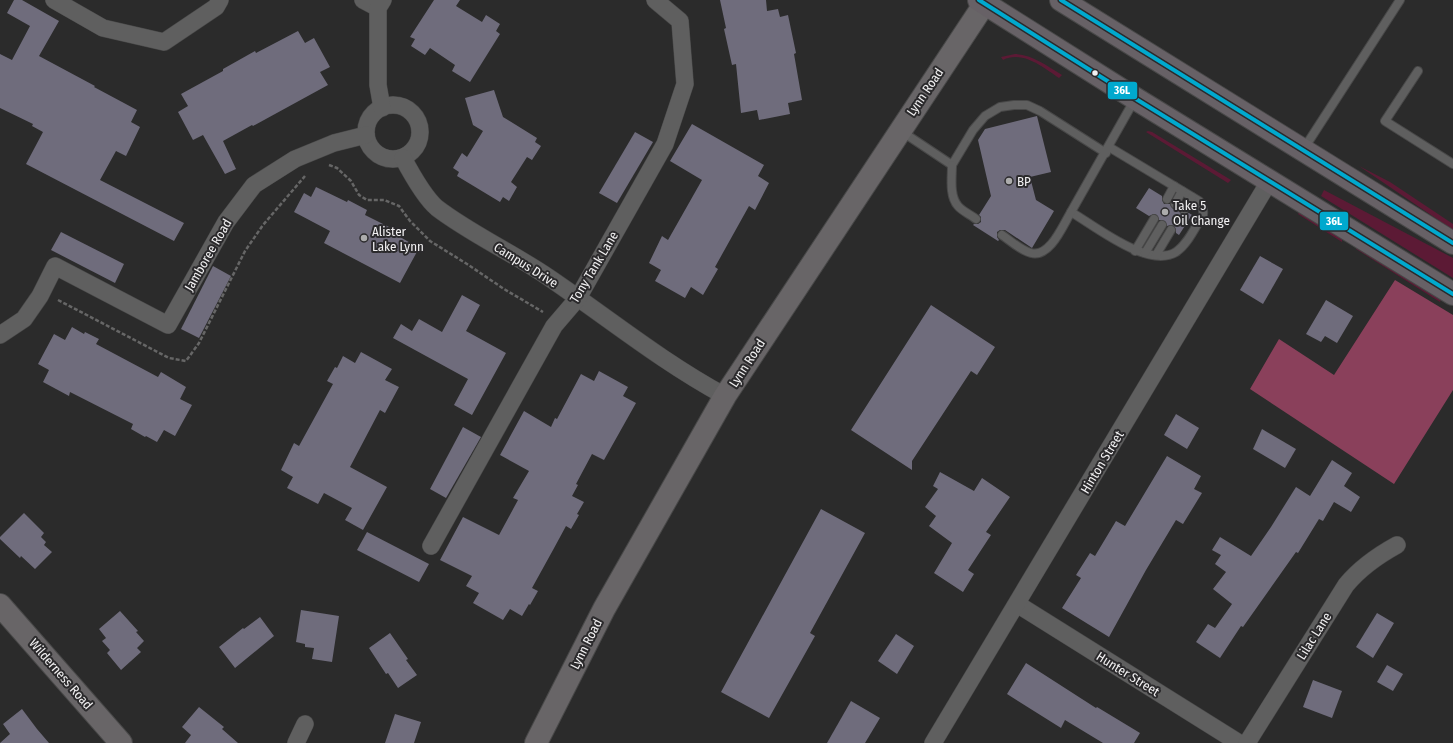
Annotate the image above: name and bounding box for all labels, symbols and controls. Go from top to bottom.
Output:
street label: Lynn Road [904,65,946,119]
unlabelled marker [1090,68,1100,78]
line badge: 36L [1107,81,1138,100]
text: 36L [1113,84,1131,97]
place label: BP [1017,174,1031,189]
marker: BP [1004,176,1014,186]
place label: Take 5 Oil Change [1173,198,1230,228]
marker: Take 5 Oil Change [1160,207,1170,217]
line badge: 36L [1319,211,1349,231]
text: 36L [1325,215,1343,228]
street label: Jamboree Road [181,216,235,294]
place label: Alister Lake Lynn [372,224,424,254]
street label: Tony Tank Lane [567,229,621,305]
marker: Alister Lake Lynn [359,233,369,243]
street label: Campus Drive [491,239,561,291]
street label: Lynn Road [726,336,768,390]
street label: Hinton Street [1077,427,1127,496]
street label: Lilac Lane [1294,610,1334,662]
street label: Lynn Road [567,616,605,672]
street label: Wilderness Road [26,636,96,712]
street label: Hunter Street [1094,649,1163,700]

